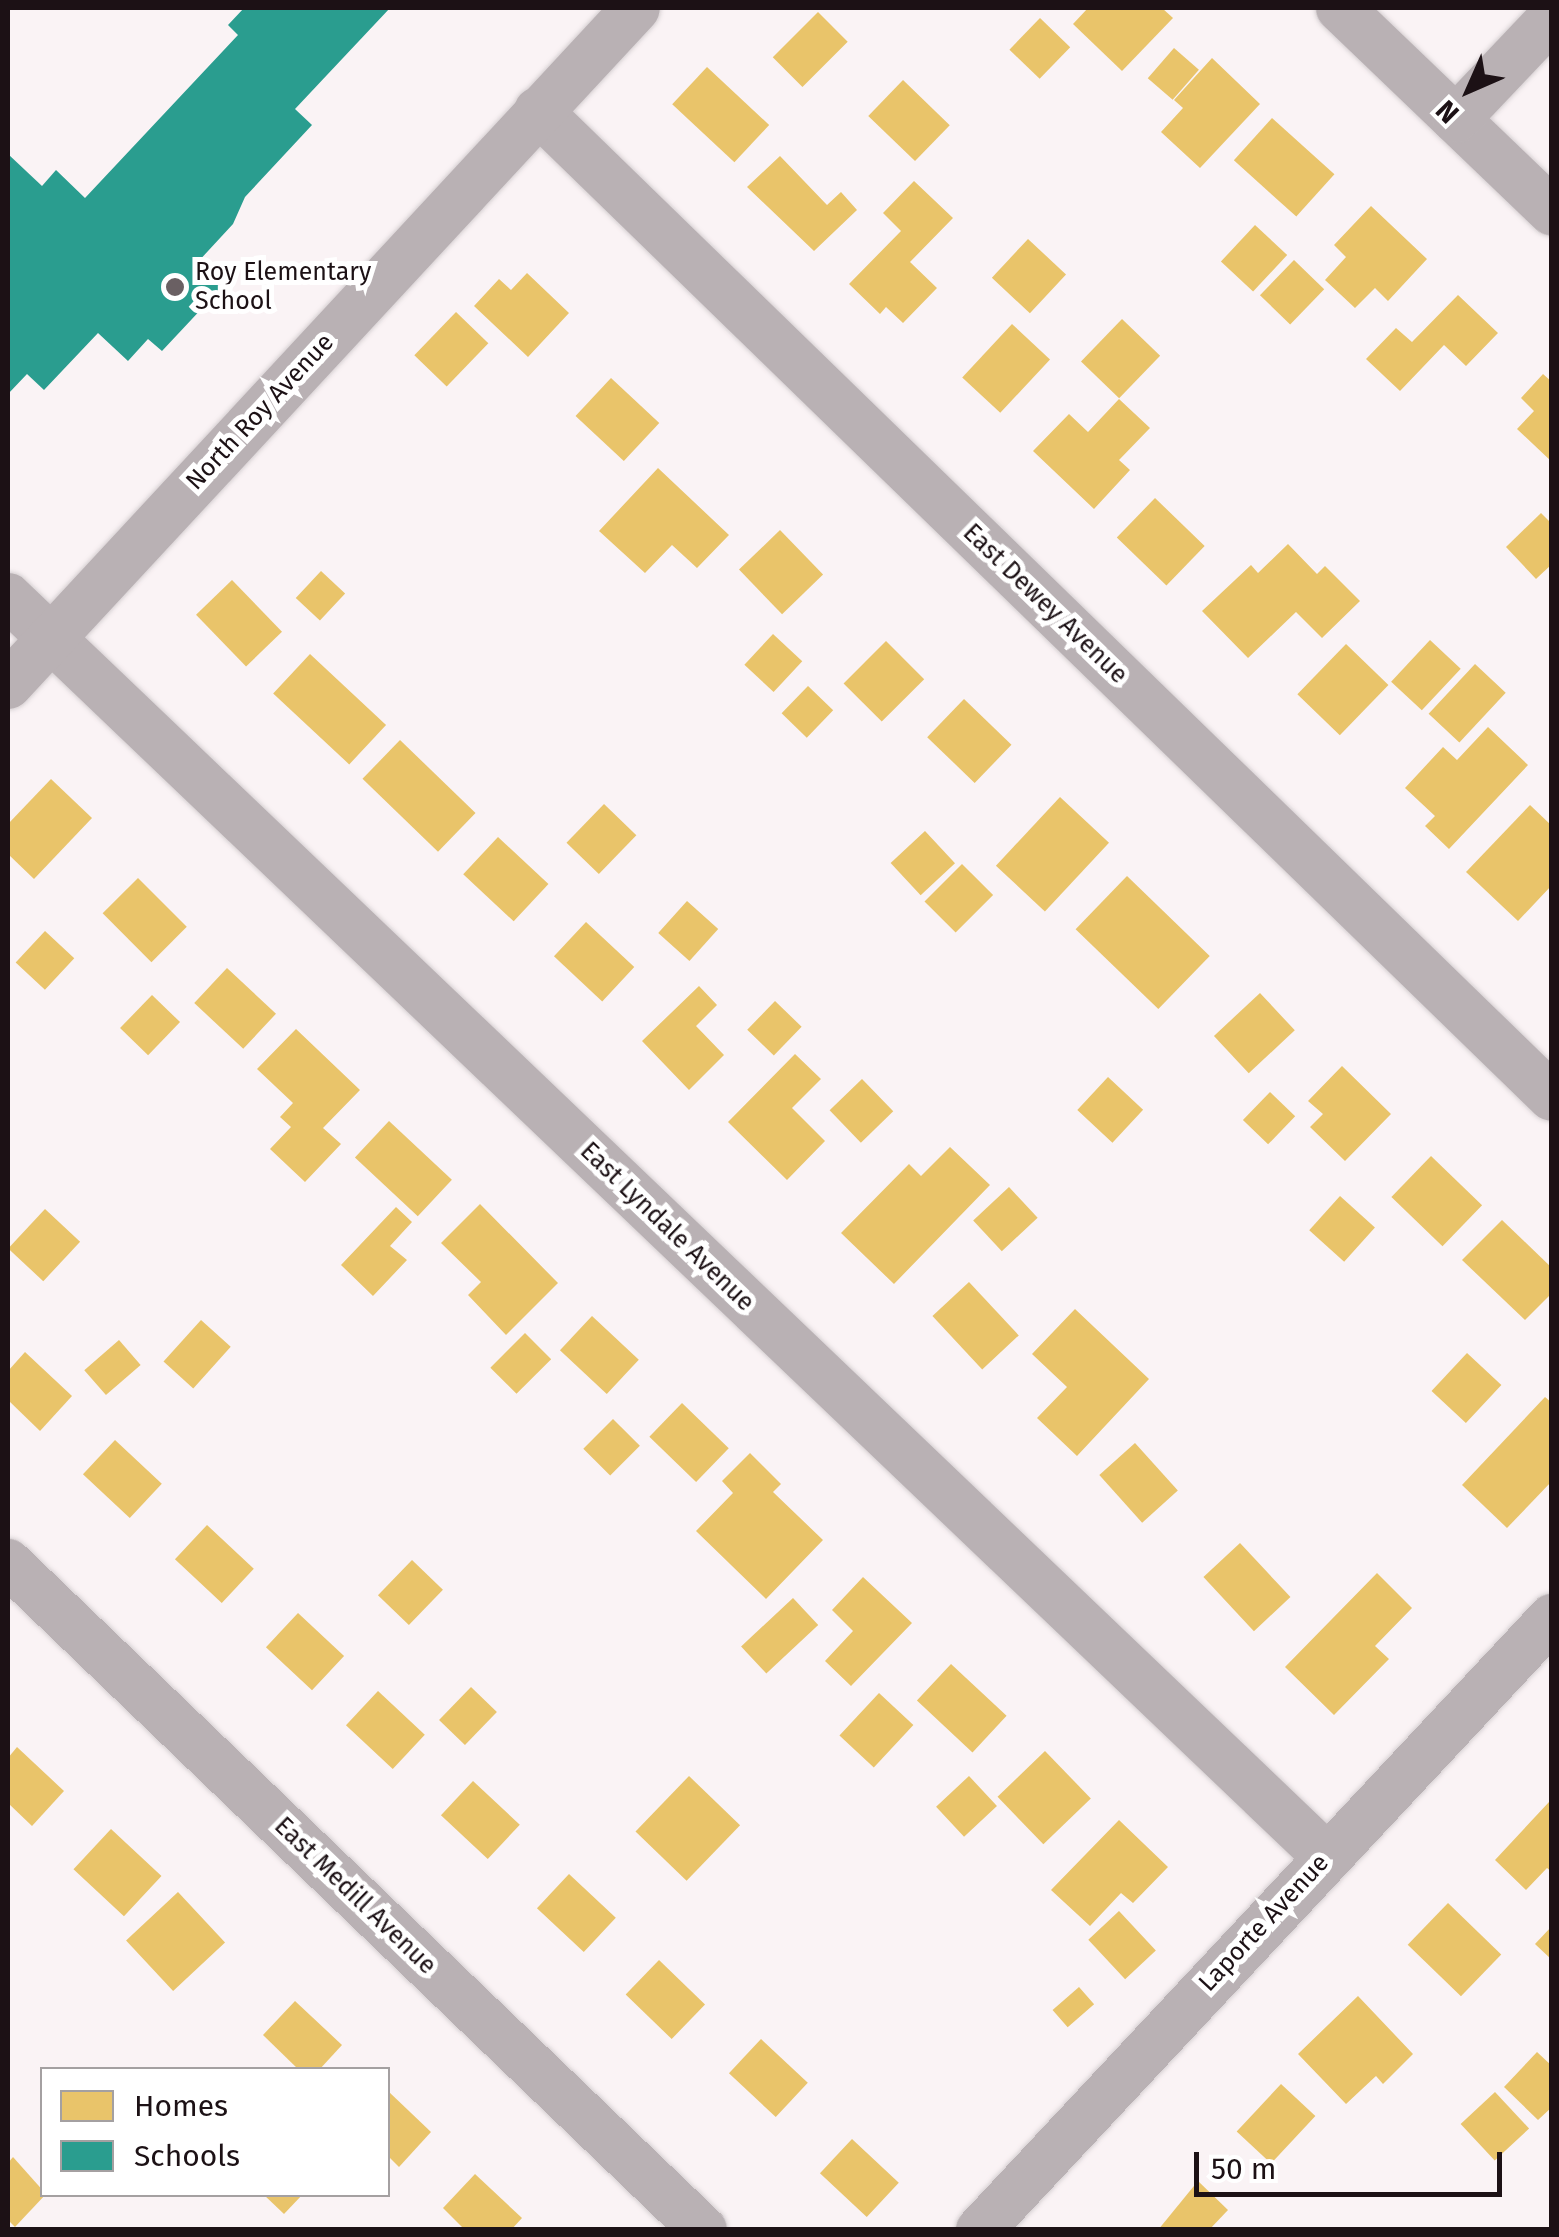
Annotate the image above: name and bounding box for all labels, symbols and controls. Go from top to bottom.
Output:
north arrow [1419,40,1519,140]
text: N [1429,93,1466,130]
place label: Roy Elementary School [195,258,371,317]
marker: Roy Elementary School [164,276,186,298]
street label: North Roy Avenue [180,328,340,496]
street label: East Dewey Avenue [957,518,1133,690]
street label: East Lyndale Avenue [574,1136,760,1318]
street label: East Medill Avenue [268,1811,442,1981]
street label: Laporte Avenue [1193,1848,1335,1998]
legend [40,2067,390,2197]
text: Homes [134,2088,228,2124]
scale bar [1199,2132,1506,2194]
text: Schools [134,2138,240,2174]
text: 50 m [1211,2151,1276,2187]

